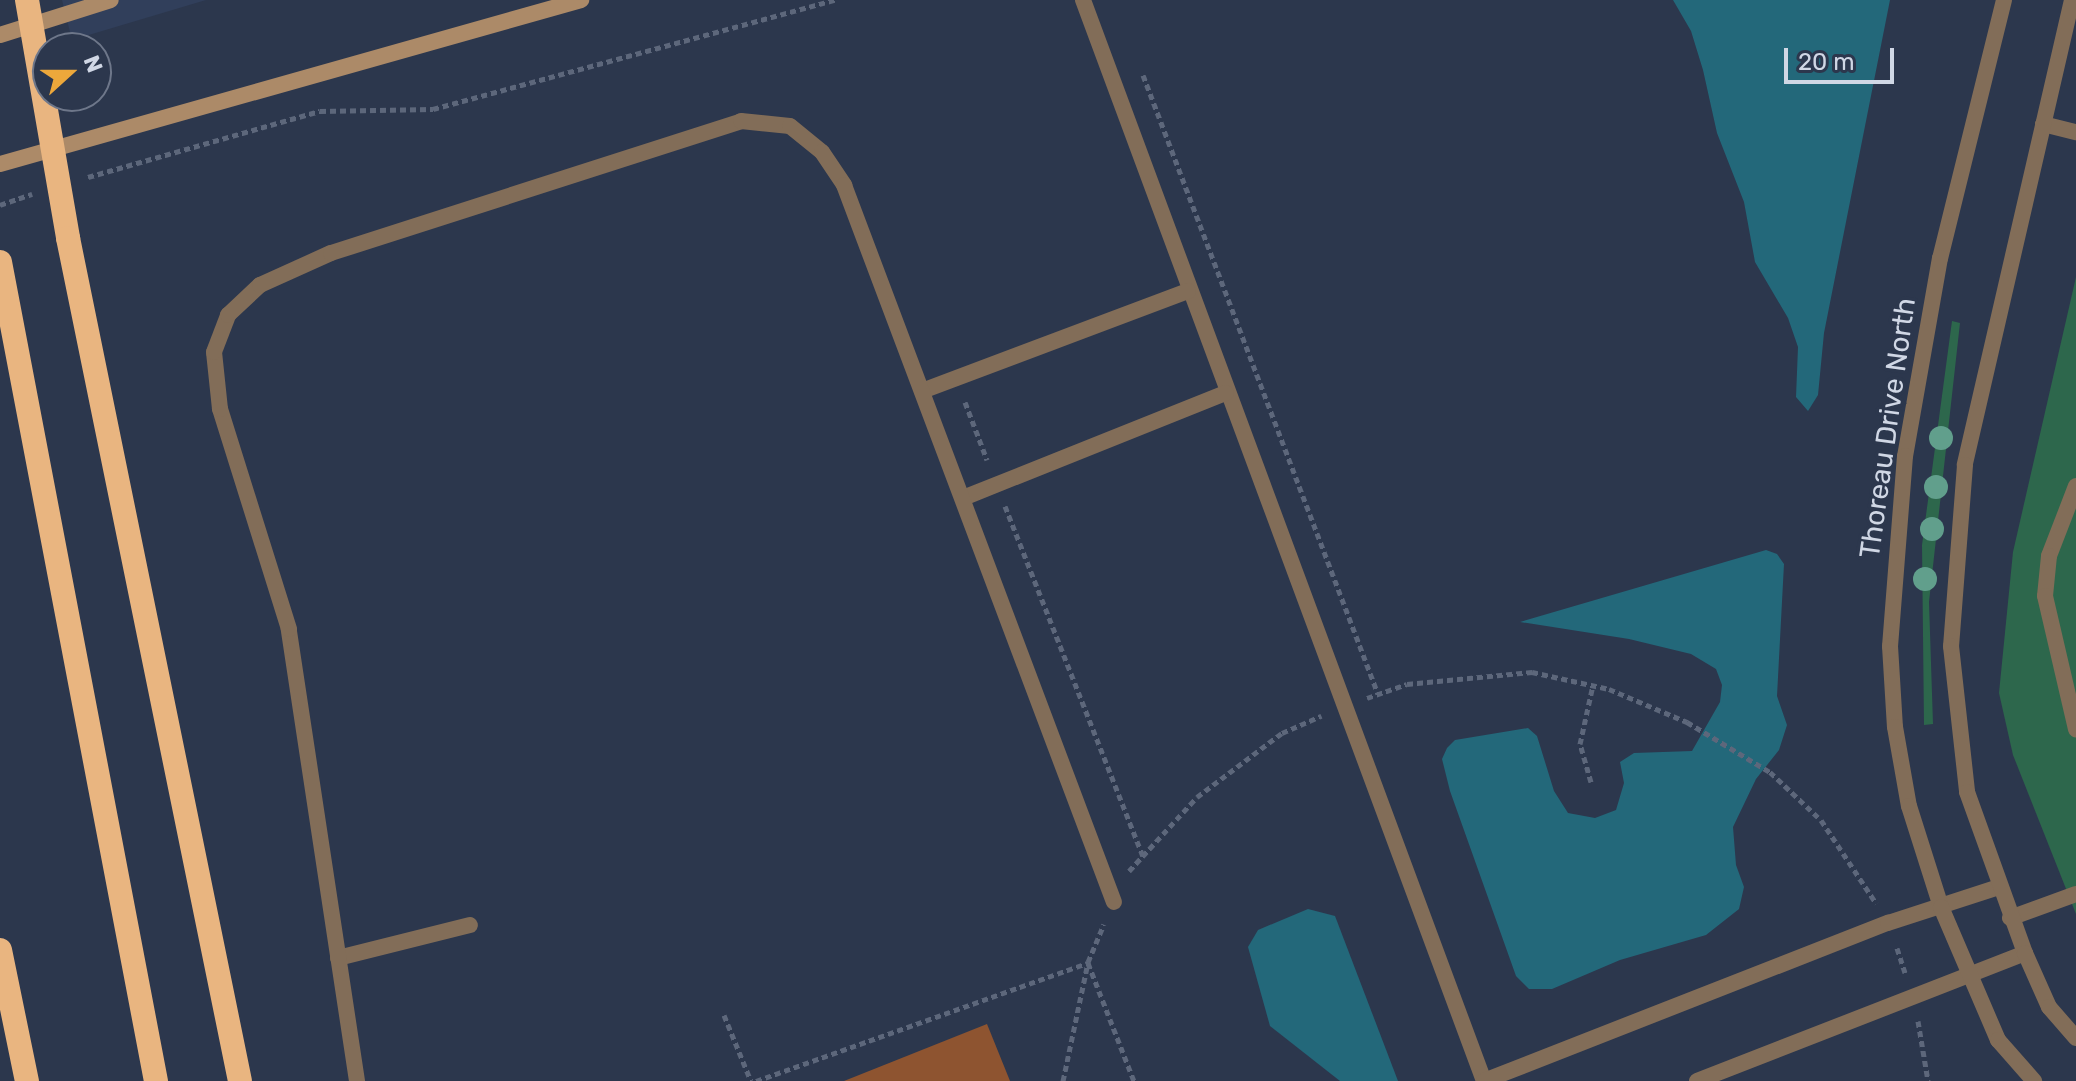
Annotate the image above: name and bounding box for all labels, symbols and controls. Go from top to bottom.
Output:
north arrow [32,32,112,112]
scale bar [1788,32,1898,82]
text: 20 m [1798,48,1855,76]
text: N [78,52,108,76]
street label: Thoreau Drive North [1853,296,1923,560]

